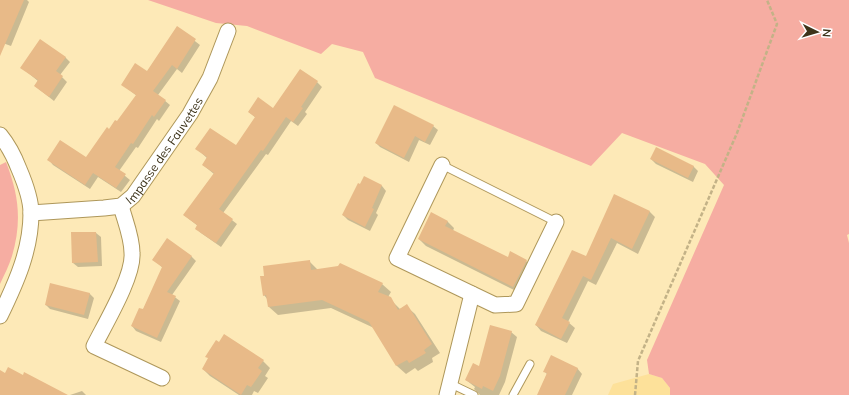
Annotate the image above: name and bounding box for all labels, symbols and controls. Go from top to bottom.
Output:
north arrow [797,12,837,52]
text: N [820,28,834,38]
street label: Impasse des Fauvettes [122,94,206,207]

